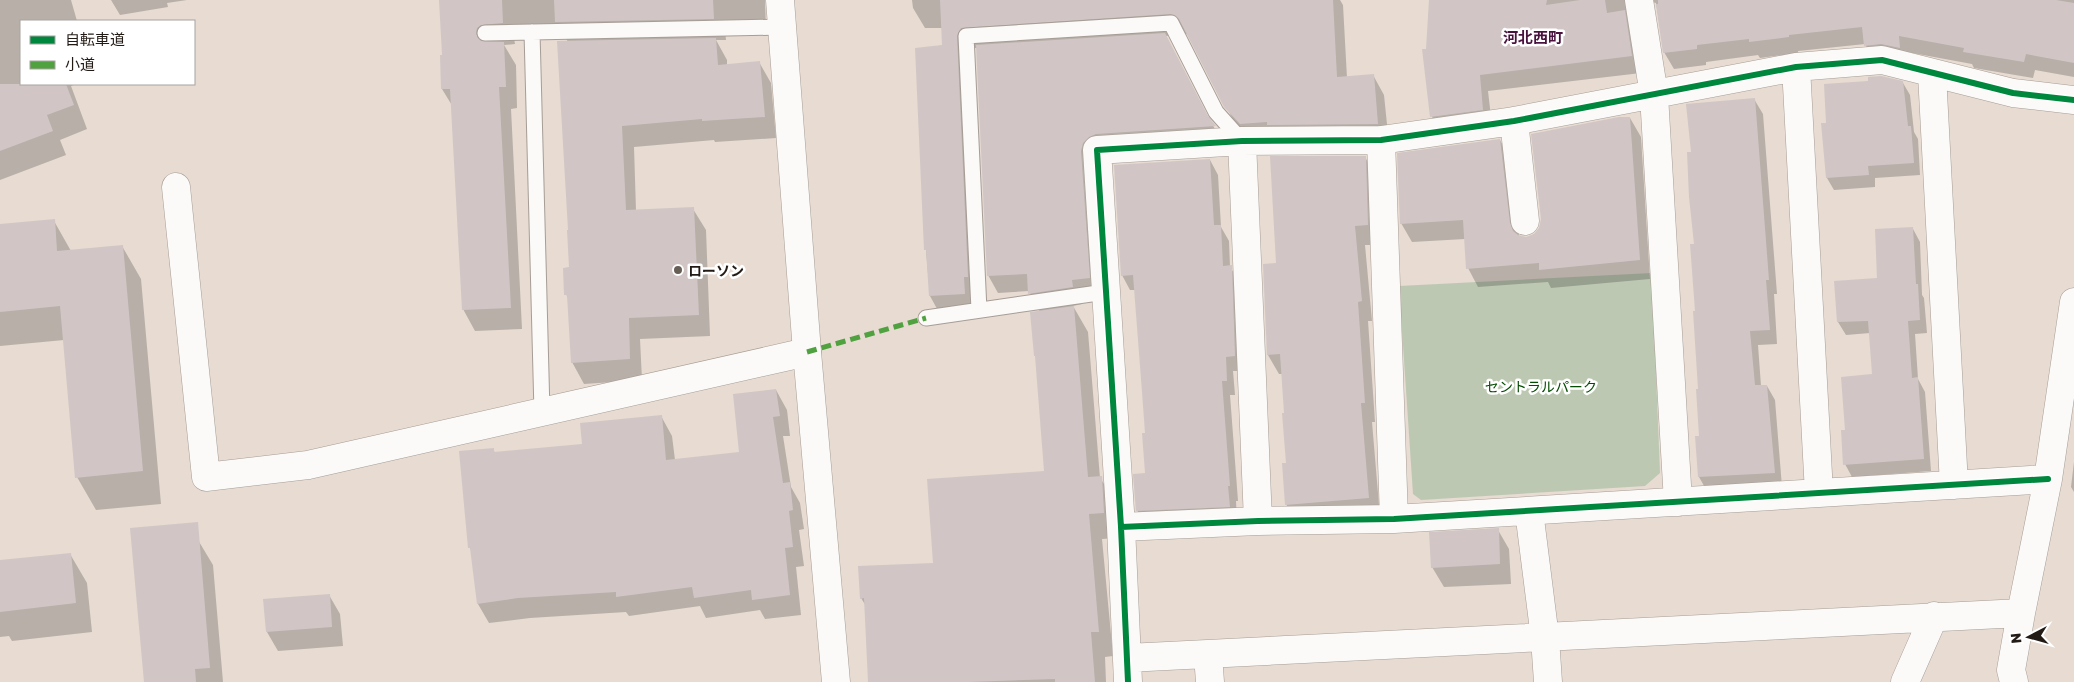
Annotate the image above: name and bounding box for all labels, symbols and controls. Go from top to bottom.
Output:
legend [20,20,195,85]
district label: 河北西町 [1503,28,1563,46]
text: 自転車道 [65,30,125,48]
text: 小道 [65,55,95,73]
place label: ローソン [688,262,744,279]
marker: ローソン [672,264,684,276]
park label: セントラルパーク [1485,378,1597,395]
north arrow [2004,612,2054,662]
text: N [2007,632,2025,645]

